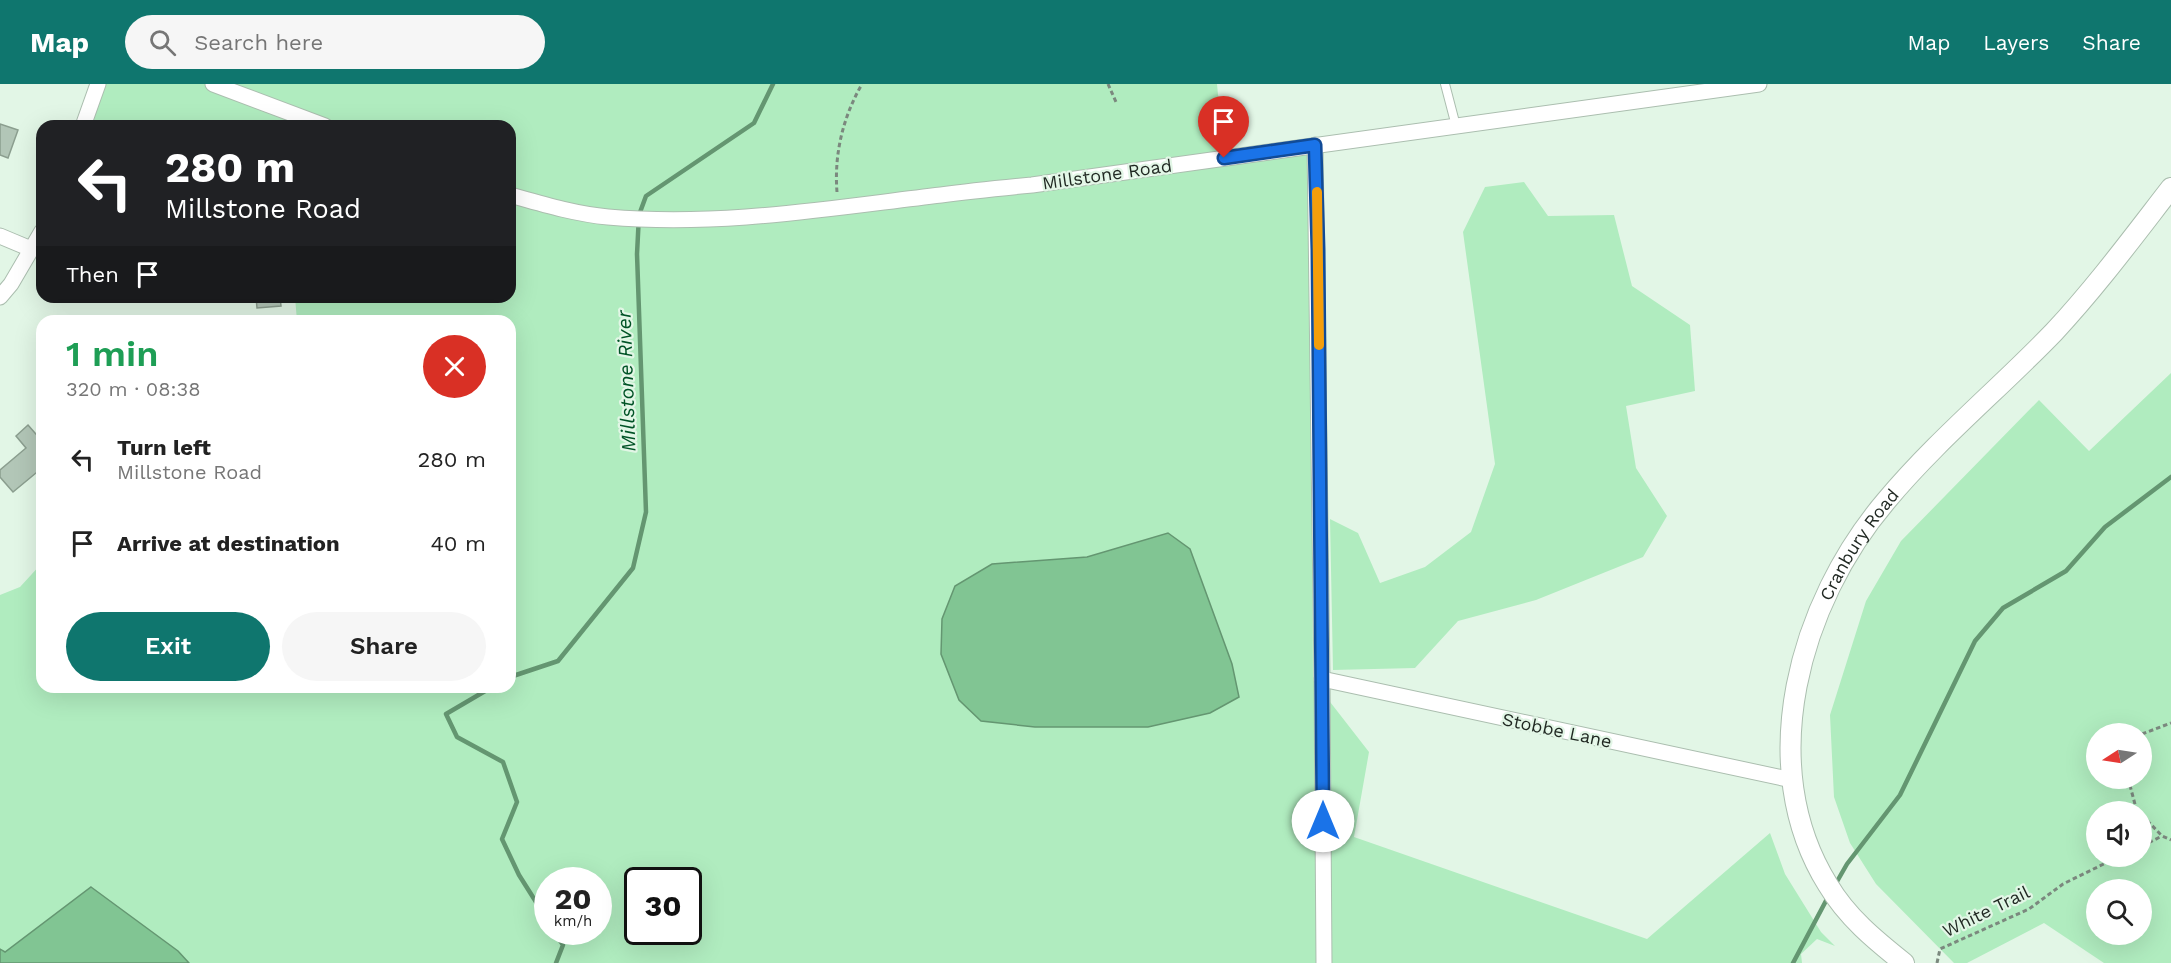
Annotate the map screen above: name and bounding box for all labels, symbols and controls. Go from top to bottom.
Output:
search box [125,15,545,69]
text: Map [30,26,89,59]
icon: search [146,26,179,59]
text: Search here [194,30,323,55]
text: Map [1907,30,1950,55]
text: Layers [1983,30,2049,55]
text: Share [2082,30,2141,55]
pin [1198,96,1249,158]
icon: arrive [1207,105,1240,138]
text: 280 m [165,143,295,192]
icon: left [66,144,144,222]
street label: Millstone Road [1041,155,1173,193]
text: Millstone Road [165,193,361,225]
icon: arrive [131,258,164,291]
text: Then [66,262,119,287]
water label: Millstone River [611,309,640,452]
text: 1 min [66,333,158,375]
button: close [423,335,486,398]
text: 320 m · 08:38 [66,377,200,401]
text: Turn left [117,435,211,460]
icon: left [66,443,99,476]
text: 280 m [417,447,486,472]
text: Millstone Road [117,460,262,484]
street label: Cranbury Road [1815,484,1903,603]
icon: arrive [66,527,99,560]
text: Arrive at destination [117,531,340,556]
text: 40 m [430,531,486,556]
button: Exit [66,612,270,681]
button: Share [282,612,486,681]
street label: Stobbe Lane [1500,708,1614,752]
north arrow [2086,723,2152,789]
map controls [2086,723,2152,945]
position arrow [1291,789,1355,853]
button: sound [2086,801,2152,867]
speed limit sign: 30 [624,867,702,945]
button: search [2086,879,2152,945]
text: 20 [554,881,592,916]
street label: White Trail [1939,881,2033,941]
text: km/h [554,912,592,930]

